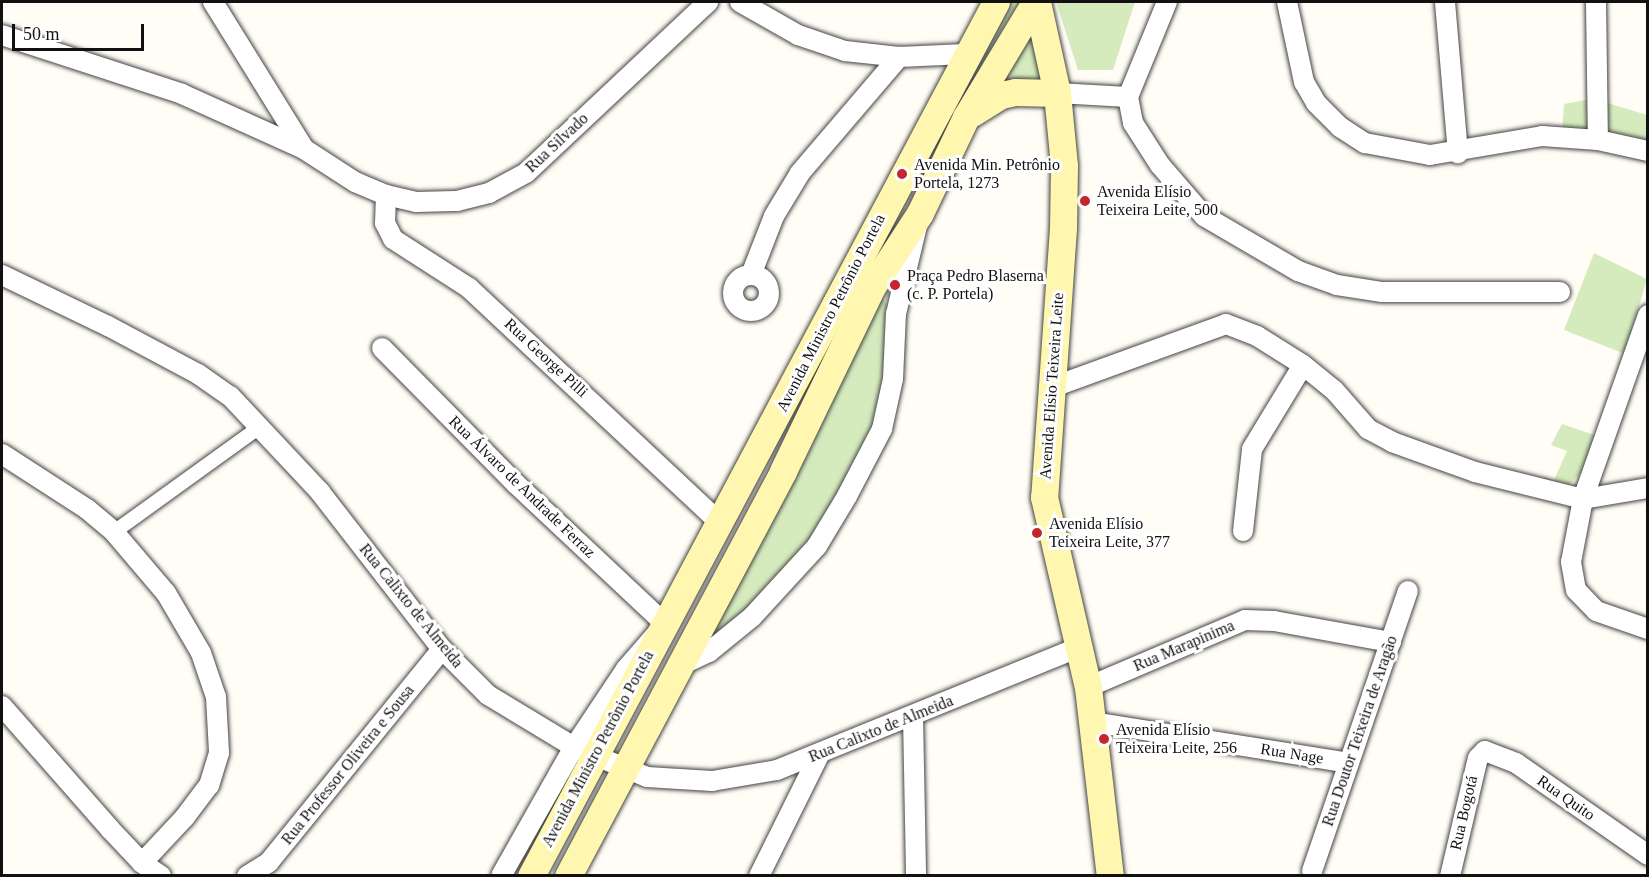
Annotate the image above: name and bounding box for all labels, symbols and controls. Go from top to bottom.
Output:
scale bar [15,12,147,50]
text: 50 m [23,24,60,44]
street label: Rua Silvado [522,109,592,177]
place label: Avenida Min. Petrônio Portela, 1273 [914,155,1060,193]
marker: Avenida Min. Petrônio Portela, 1273 [895,167,909,181]
place label: Avenida Elísio Teixeira Leite, 500 [1097,182,1218,220]
marker: Avenida Elísio Teixeira Leite, 500 [1078,194,1092,208]
street label: Avenida Ministro Petrônio Portela [773,211,889,415]
place label: Praça Pedro Blaserna (c. P. Portela) [907,266,1044,304]
marker: Praça Pedro Blaserna (c. P. Portela) [888,278,902,292]
street label: Avenida Elísio Teixeira Leite [1036,292,1068,480]
street label: Rua George Pilli [500,314,592,402]
street label: Rua Álvaro de Andrade Ferraz [444,412,600,562]
place label: Avenida Elísio Teixeira Leite, 377 [1049,514,1170,552]
marker: Avenida Elísio Teixeira Leite, 377 [1030,526,1044,540]
street label: Rua Calixto de Almeida [355,540,467,672]
street label: Rua Marapinima [1131,616,1237,676]
street label: Rua Doutor Teixeira de Aragão [1318,633,1402,829]
street label: Avenida Ministro Petrônio Portela [538,648,658,850]
street label: Rua Professor Oliveira e Sousa [278,681,418,849]
street label: Rua Calixto de Almeida [806,691,956,767]
place label: Avenida Elísio Teixeira Leite, 256 [1116,720,1237,758]
marker: Avenida Elísio Teixeira Leite, 256 [1097,732,1111,746]
street label: Rua Nage [1259,740,1325,768]
street label: Rua Quito [1533,771,1599,825]
street label: Rua Bogotá [1446,774,1482,852]

